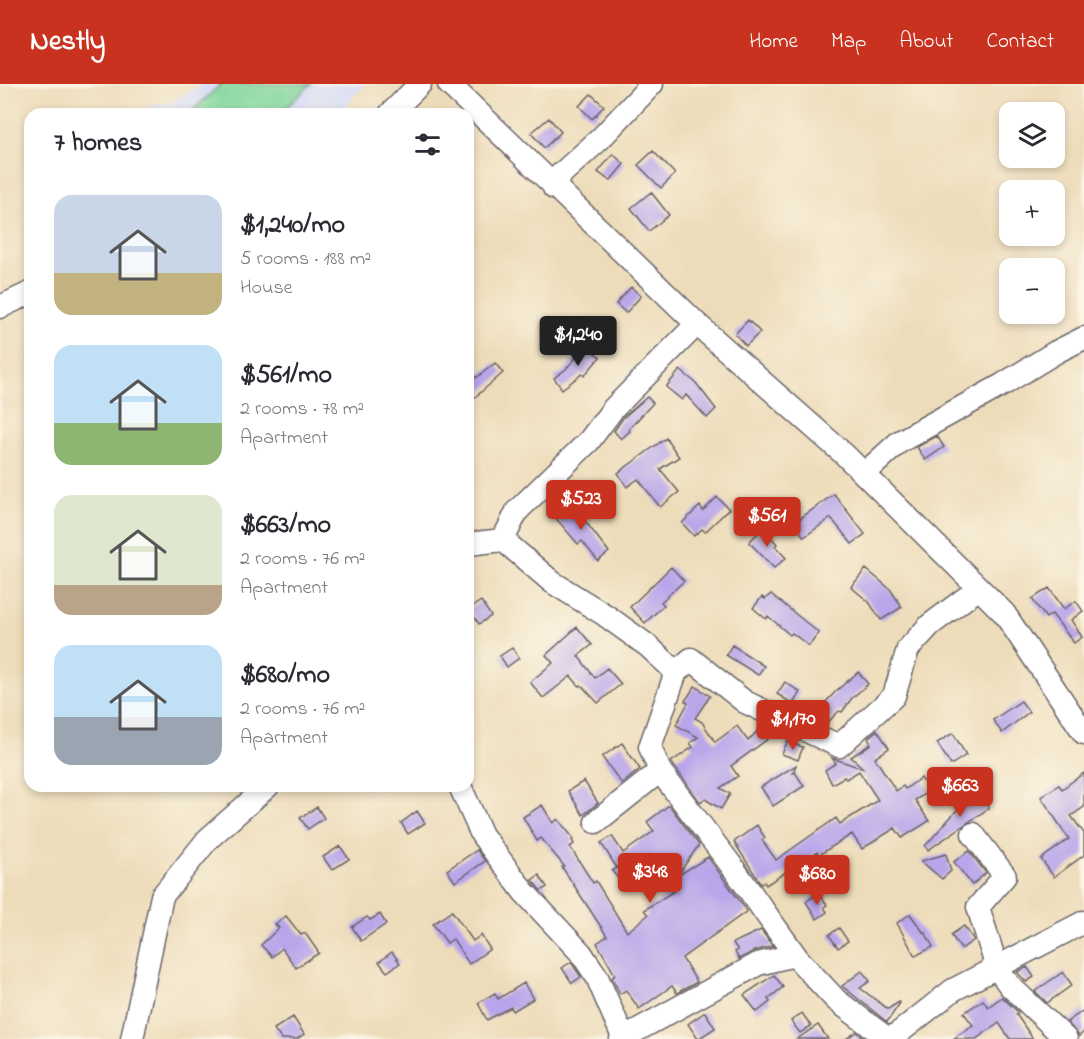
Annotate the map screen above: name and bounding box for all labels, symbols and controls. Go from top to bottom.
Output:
text: Nestly [30,22,105,63]
text: Home [749,27,798,57]
text: Map [831,27,866,57]
text: About [899,27,953,57]
text: Contact [986,27,1054,57]
map controls [999,102,1065,324]
button: layers [999,102,1065,168]
text: 7 homes [54,125,142,163]
icon: filters [411,128,444,161]
button: + [999,180,1065,246]
text: $1,240/mo [240,207,345,245]
icon: home [102,219,174,291]
text: 5 rooms · 188 m² [240,245,371,274]
button: − [999,258,1065,324]
text: House [240,274,293,303]
pin: $1,240 [529,316,627,367]
text: $1,240 [554,321,602,350]
text: $561/mo [240,357,332,395]
icon: home [102,369,174,441]
text: 2 rooms · 78 m² [240,395,364,424]
text: Apartment [240,424,328,453]
pin: $523 [545,480,617,531]
text: $523 [560,485,602,514]
pin: $561 [731,497,803,548]
text: $561 [748,502,786,531]
text: $663/mo [240,507,331,545]
icon: home [102,519,174,591]
text: 2 rooms · 76 m² [240,545,365,574]
text: Apartment [240,574,328,603]
text: $680/mo [240,657,330,695]
icon: home [102,669,174,741]
text: 2 rooms · 76 m² [240,695,365,724]
pin: $1,170 [744,700,842,751]
text: $1,170 [770,705,816,734]
text: Apartment [240,724,328,753]
pin: $663 [924,767,996,818]
text: $663 [941,772,979,801]
pin: $348 [614,853,686,904]
pin: $680 [781,855,853,906]
text: $348 [632,858,668,887]
text: $680 [798,860,836,889]

